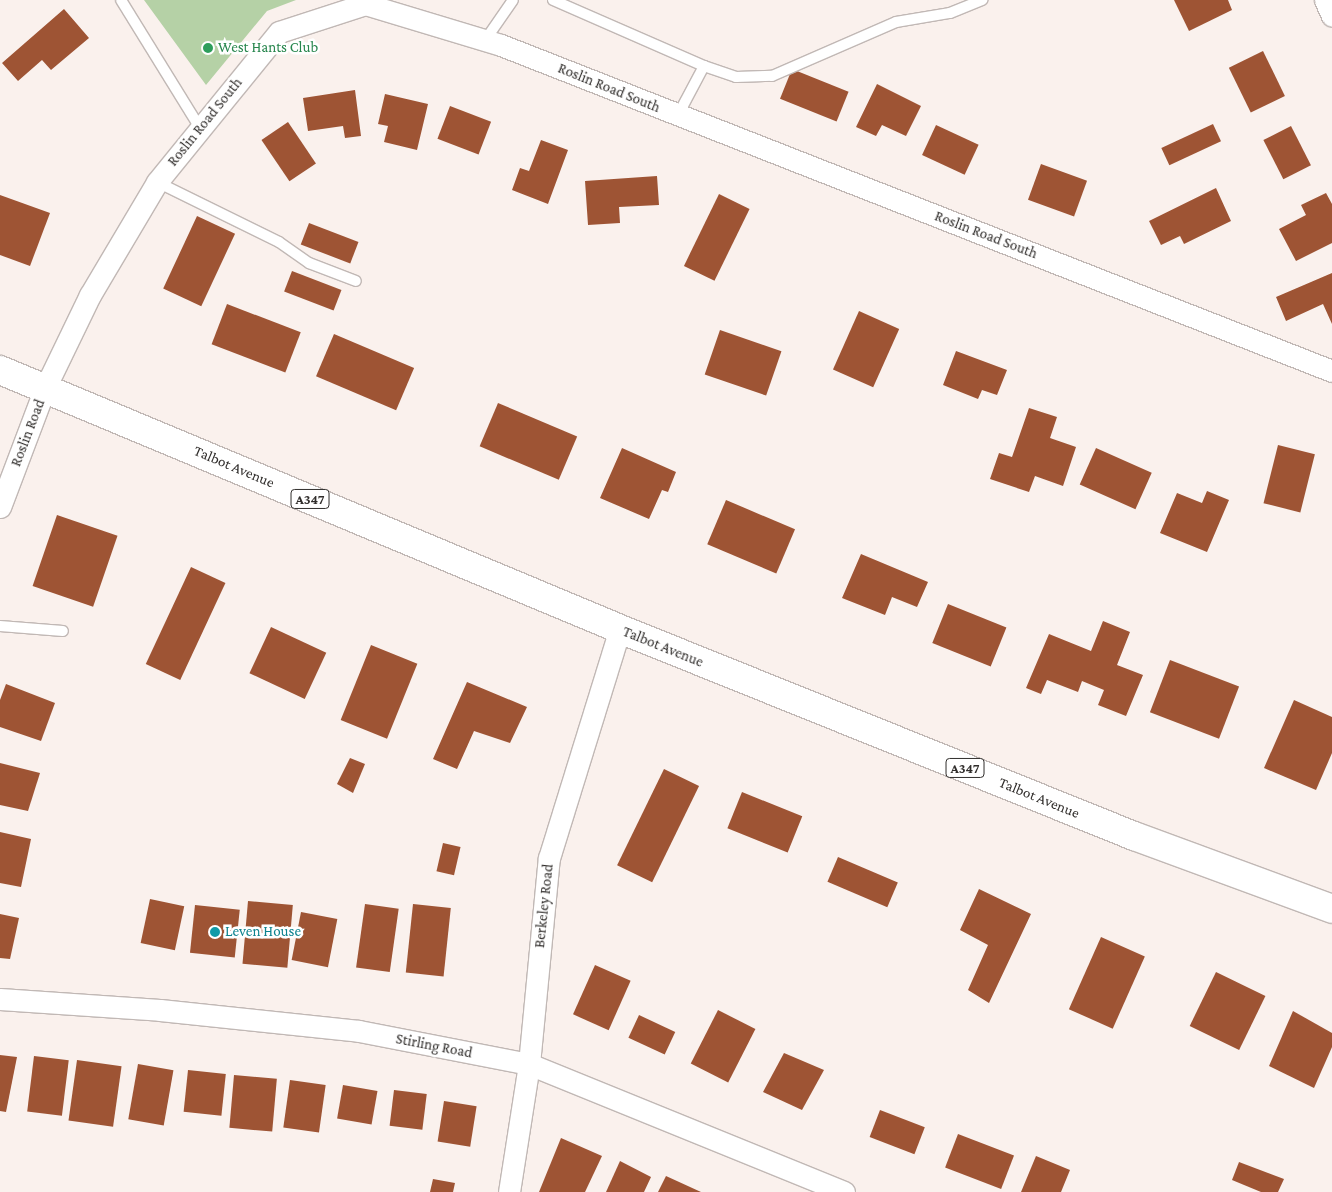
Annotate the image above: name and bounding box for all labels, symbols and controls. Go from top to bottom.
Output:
place label: West Hants Club [218,39,318,57]
marker: West Hants Club [202,42,214,54]
street label: Roslin Road South [555,59,663,117]
street label: Roslin Road South [164,74,246,170]
street label: Roslin Road South [932,207,1040,263]
street label: Roslin Road [7,397,49,469]
street label: Talbot Avenue [191,442,277,492]
road number: A347 [290,488,330,510]
street label: Talbot Avenue [620,623,706,671]
road number: A347 [945,756,985,780]
street label: Talbot Avenue [996,774,1082,822]
street label: Berkeley Road [531,863,557,949]
place label: Leven House [225,923,301,941]
marker: Leven House [209,926,221,938]
street label: Stirling Road [394,1030,474,1062]

